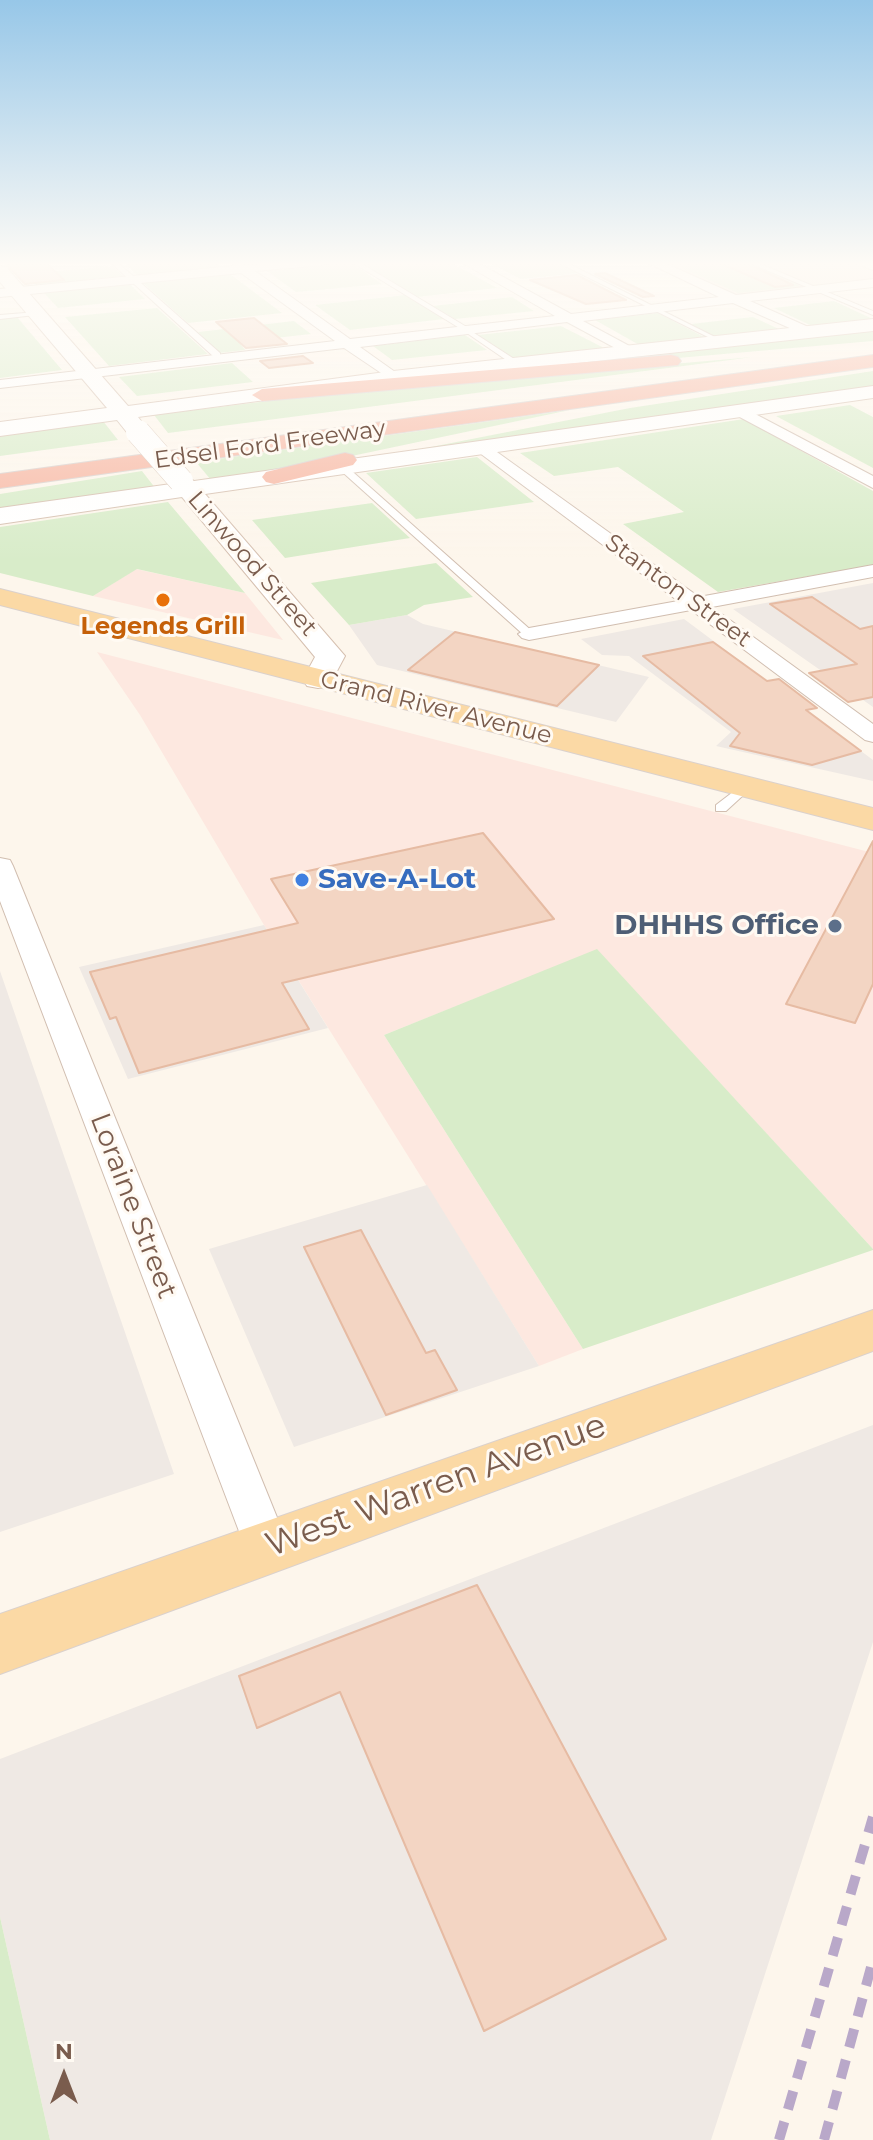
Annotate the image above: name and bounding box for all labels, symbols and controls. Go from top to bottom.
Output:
street label: Edsel Ford Freeway [153,415,387,475]
street label: Linwood Street [181,486,323,642]
street label: Stanton Street [599,528,757,654]
marker: Legends Grill [154,591,172,609]
place label: Legends Grill [81,613,245,641]
street label: Grand River Avenue [317,665,555,751]
place label: Save-A-Lot [318,863,476,897]
marker: Save-A-Lot [293,871,311,889]
place label: DHHHS Office [614,909,819,943]
marker: DHHHS Office [826,917,844,935]
street label: Loraine Street [82,1109,184,1303]
street label: West Warren Avenue [260,1405,612,1567]
north arrow [24,2036,104,2116]
text: N [55,2038,73,2065]

